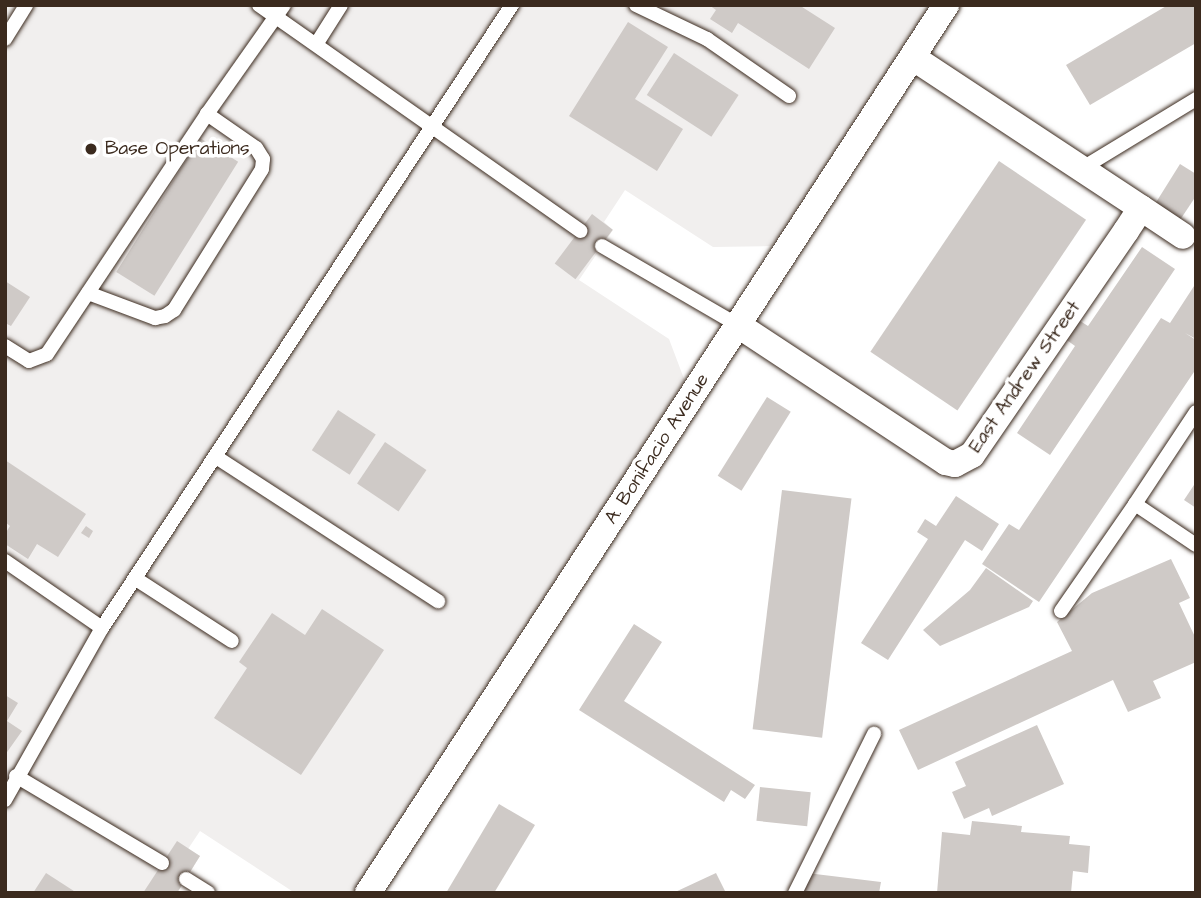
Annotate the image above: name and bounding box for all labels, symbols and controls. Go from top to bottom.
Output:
place label: Base Operations [105,138,250,160]
marker: Base Operations [83,141,99,157]
street label: East Andrew Street [964,297,1086,457]
street label: A. Bonifacio Avenue [600,369,714,529]

